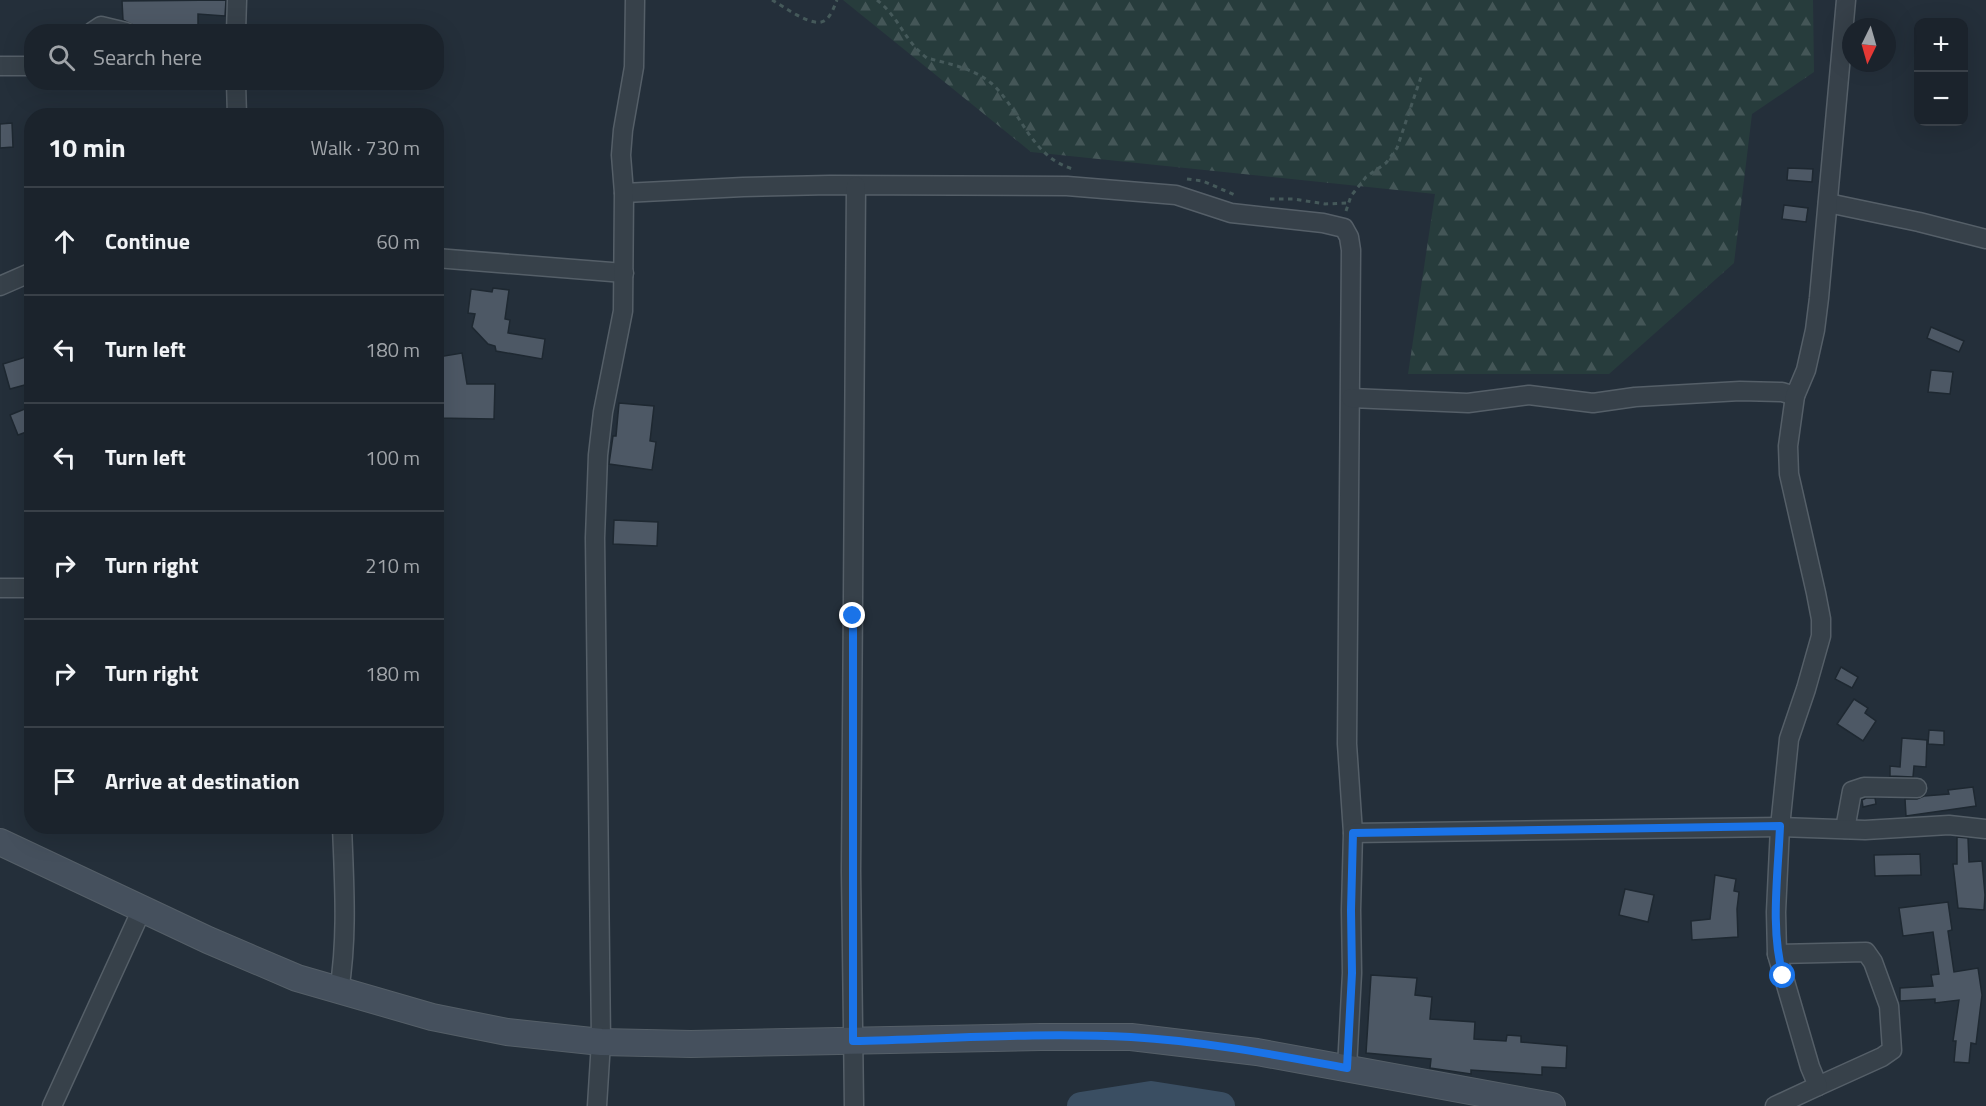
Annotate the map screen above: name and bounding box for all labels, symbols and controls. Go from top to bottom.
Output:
north arrow [1842,18,1896,72]
map controls [1914,18,1968,126]
button: + [1914,18,1968,72]
search box [24,24,444,90]
text: Search here [93,40,202,74]
icon: search [45,41,78,74]
button: − [1914,72,1968,126]
text: 10 min [48,128,126,167]
text: Walk · 730 m [311,132,420,163]
text: Continue [105,224,190,258]
icon: ahead [48,225,81,258]
text: 60 m [376,226,420,257]
text: Turn left [105,332,186,366]
icon: left [48,333,81,366]
text: 180 m [365,334,420,365]
text: Turn left [105,440,186,474]
icon: left [48,441,81,474]
text: 100 m [365,442,420,473]
text: Turn right [105,548,199,582]
icon: right [48,549,81,582]
text: 210 m [365,550,420,581]
route end [839,602,865,628]
text: Turn right [105,656,199,690]
icon: right [48,657,81,690]
text: 180 m [365,658,420,689]
text: Arrive at destination [105,764,300,798]
icon: arrive [48,765,81,798]
route start [1769,962,1795,988]

